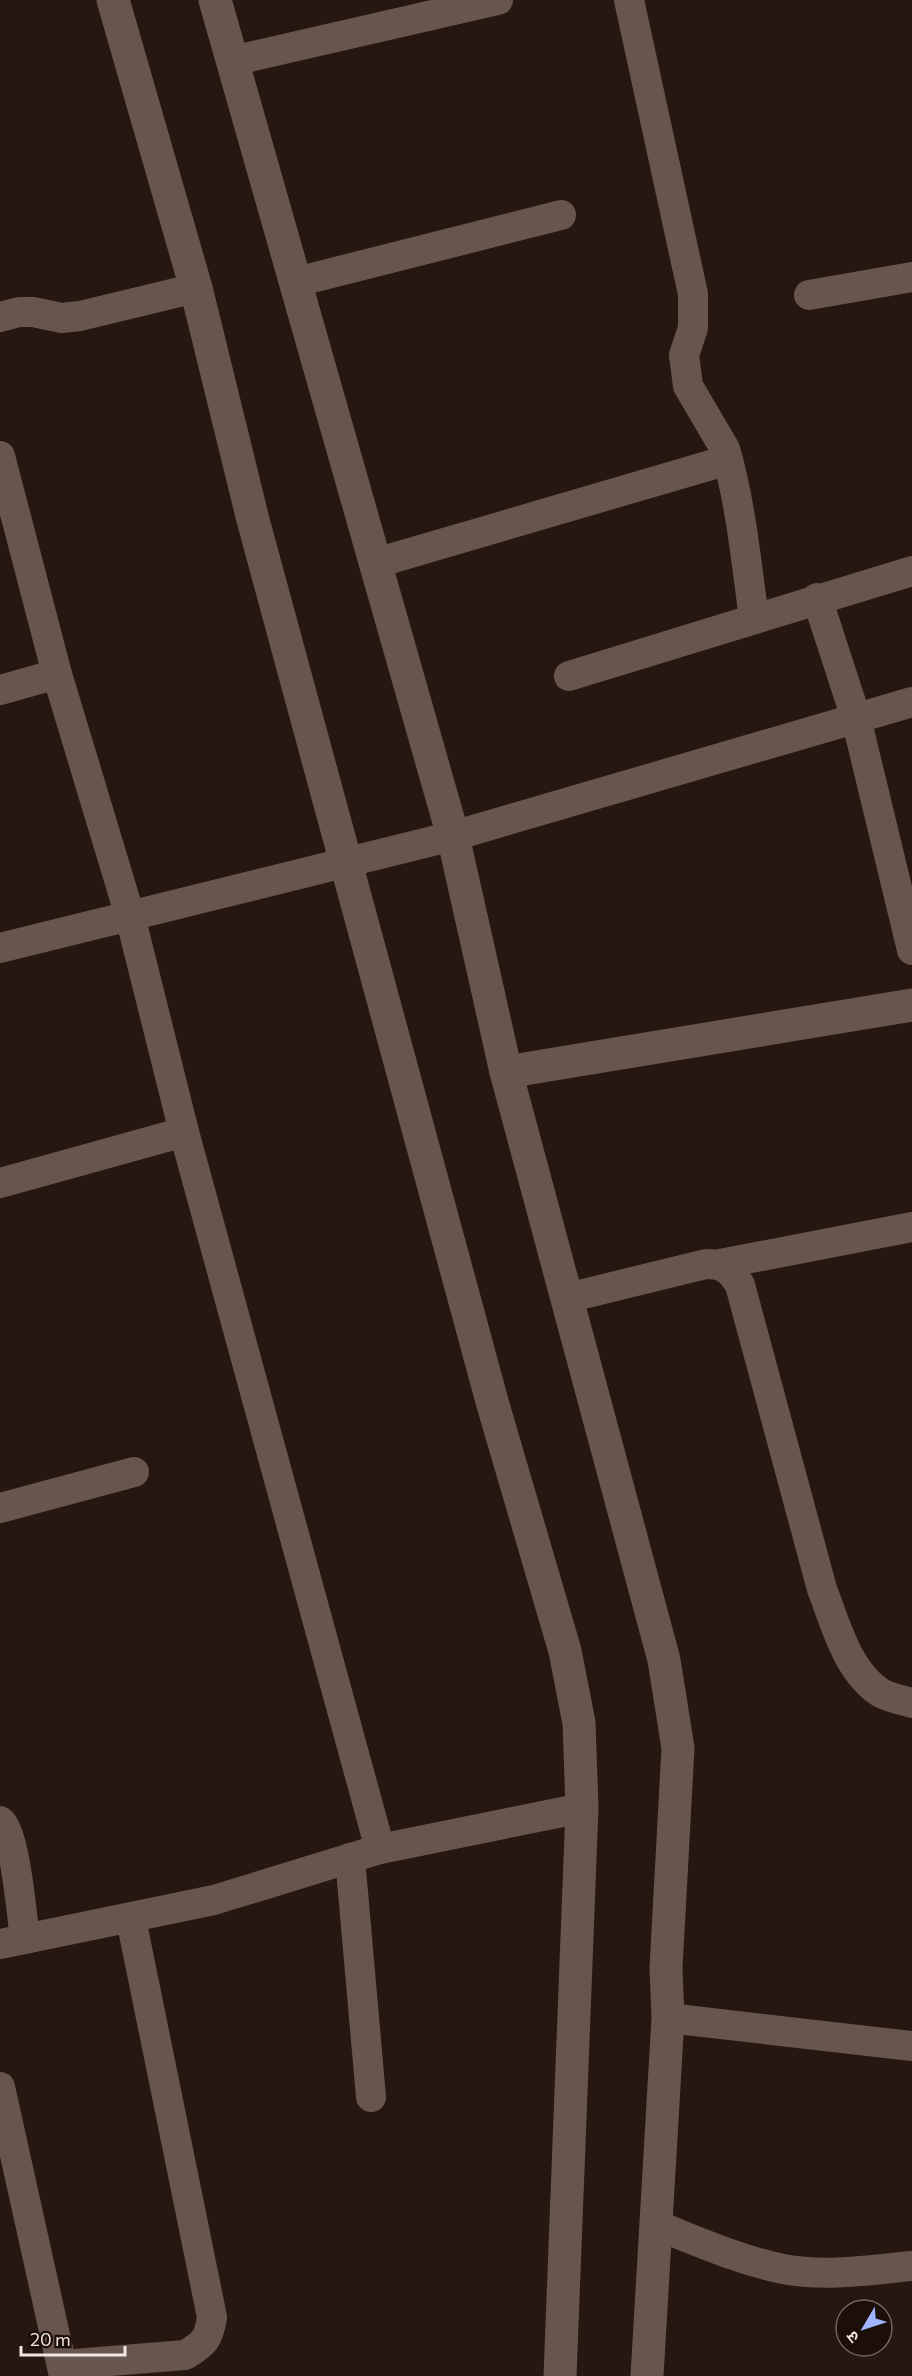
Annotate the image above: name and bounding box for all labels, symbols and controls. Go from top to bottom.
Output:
north arrow [834,2298,894,2358]
scale bar [21,2319,124,2357]
text: 20 m [30,2328,71,2350]
text: उ [841,2328,862,2347]

